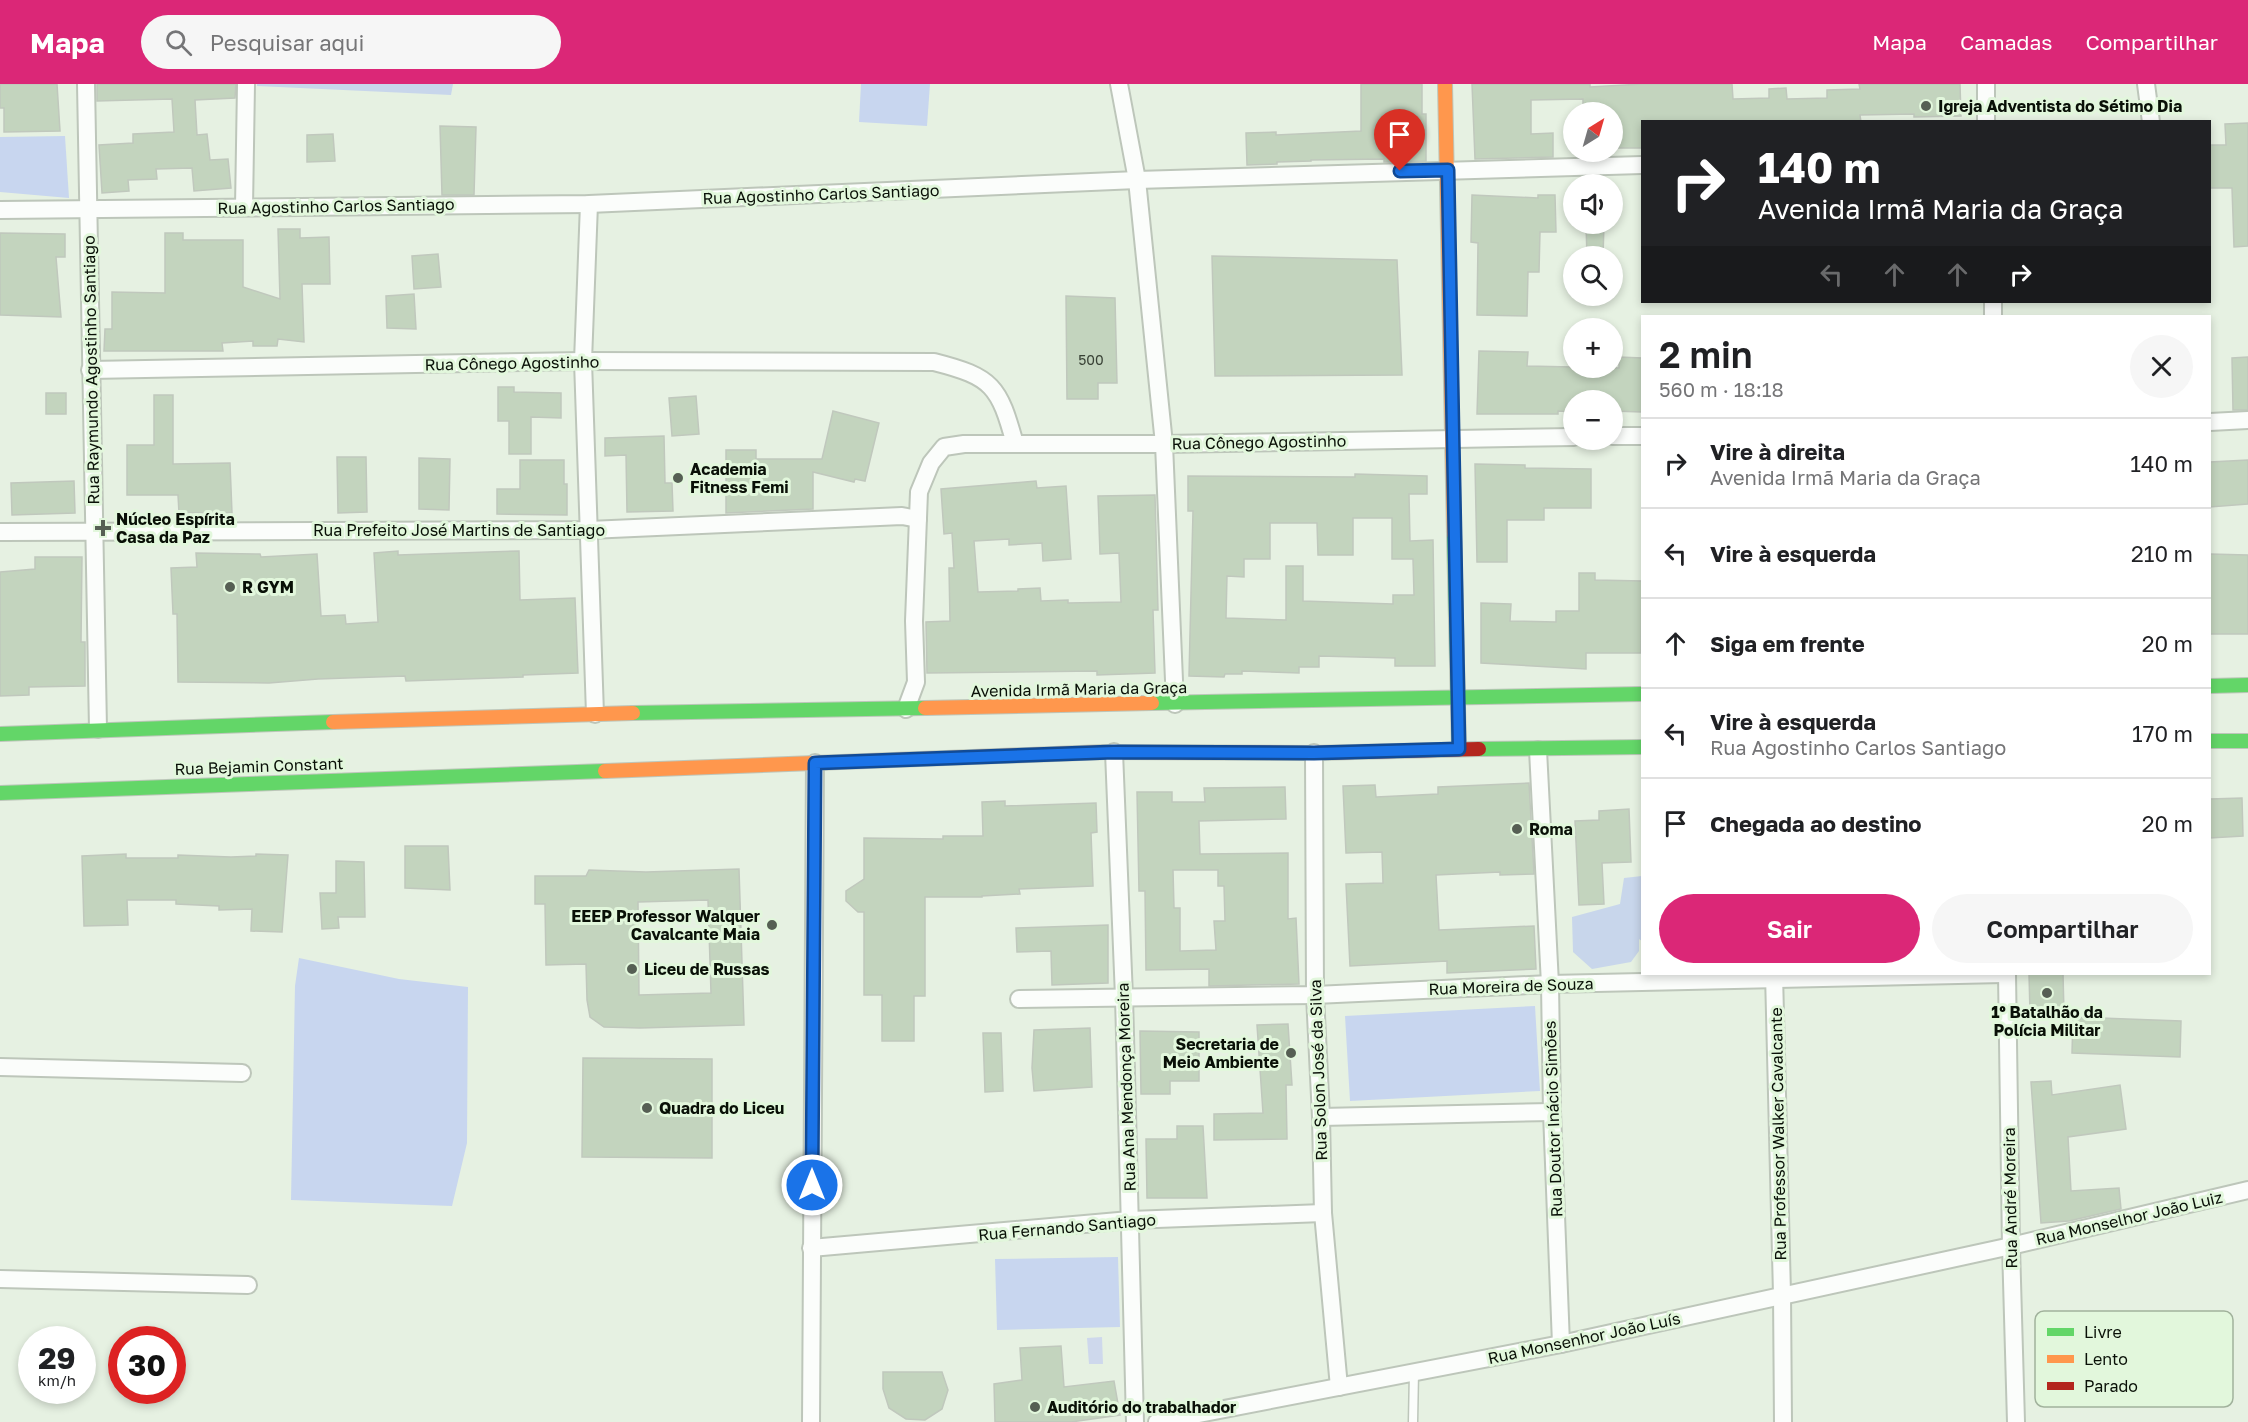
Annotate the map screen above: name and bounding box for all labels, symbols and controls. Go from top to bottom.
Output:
search box [141,15,561,69]
text: Mapa [30,26,105,59]
icon: search [162,26,195,59]
text: Pesquisar aqui [210,29,364,56]
text: Mapa [1872,29,1927,55]
text: Camadas [1960,29,2052,55]
text: Compartilhar [2085,29,2218,55]
place label: Igreja Adventista do Sétimo Dia [1938,96,2182,116]
marker: Igreja Adventista do Sétimo Dia [1919,99,1933,113]
north arrow [1563,102,1623,162]
map controls [1563,102,1623,450]
pin [1374,109,1425,171]
icon: arrive [1383,118,1416,151]
text: 140 m [1758,142,1880,192]
icon: right [1659,144,1737,222]
button: sound [1563,174,1623,234]
street label: Rua Agostinho Carlos Santiago [702,180,940,208]
text: Avenida Irmã Maria da Graça [1758,193,2123,225]
street label: Rua Agostinho Carlos Santiago [217,194,455,218]
street label: Rua Raymundo Agostinho Santiago [79,235,103,505]
button: search [1563,246,1623,306]
icon: left [1815,258,1848,291]
icon: ahead [1878,258,1911,291]
icon: ahead [1941,258,1974,291]
icon: right [2004,258,2037,291]
button: + [1563,318,1623,378]
text: 2 min [1659,333,1753,376]
button: close [2130,335,2193,398]
street label: Rua Cônego Agostinho [424,351,600,375]
house number: 500 [1078,351,1104,368]
text: 560 m · 18:18 [1659,377,1784,401]
button: − [1563,390,1623,450]
street label: Rua Cônego Agostinho [1171,430,1347,454]
text: Vire à direita [1710,438,1845,465]
icon: right [1659,447,1692,480]
text: 140 m [2130,450,2193,477]
place label: Academia Fitness Femi [690,459,789,497]
text: Avenida Irmã Maria da Graça [1710,465,1981,489]
marker: Academia Fitness Femi [671,471,685,485]
place label: Núcleo Espírita Casa da Paz [116,509,235,547]
marker: Núcleo Espírita Casa da Paz [94,519,112,537]
street label: Rua Prefeito José Martins de Santiago [313,520,605,540]
icon: left [1659,537,1692,570]
text: Vire à esquerda [1710,540,1876,567]
text: 210 m [2131,540,2193,567]
place label: R GYM [242,577,294,597]
marker: R GYM [223,580,237,594]
icon: ahead [1659,627,1692,660]
text: Siga em frente [1710,630,1865,657]
text: 20 m [2142,630,2193,657]
street label: Avenida Irmã Maria da Graça [971,677,1187,701]
text: Vire à esquerda [1710,708,1876,735]
icon: left [1659,717,1692,750]
text: 170 m [2132,720,2193,747]
text: Rua Agostinho Carlos Santiago [1710,735,2006,759]
street label: Rua Bejamin Constant [174,753,344,779]
icon: arrive [1659,807,1692,840]
text: Chegada ao destino [1710,810,1922,837]
text: 20 m [2142,810,2193,837]
place label: Roma [1529,819,1573,839]
marker: Roma [1510,822,1524,836]
button: Sair [1659,894,1920,963]
button: Compartilhar [1932,894,2193,963]
place label: EEEP Professor Walquer Cavalcante Maia [571,906,760,944]
marker: EEEP Professor Walquer Cavalcante Maia [765,918,779,932]
place label: Liceu de Russas [644,959,770,979]
marker: Liceu de Russas [625,962,639,976]
street label: Rua Moreira de Souza [1428,973,1594,999]
street label: Rua Solon José da Silva [1305,979,1331,1161]
street label: Rua Ana Mendonça Moreira [1112,982,1140,1192]
marker: 1º Batalhão da Polícia Militar [2040,986,2054,1000]
place label: 1º Batalhão da Polícia Militar [1991,1002,2103,1040]
street label: Rua Professor Walker Cavalcante [1766,1007,1790,1261]
street label: Rua Doutor Inácio Simões [1540,1020,1566,1218]
place label: Secretaria de Meio Ambiente [1163,1034,1279,1072]
marker: Secretaria de Meio Ambiente [1284,1046,1298,1060]
place label: Quadra do Liceu [659,1098,784,1118]
marker: Quadra do Liceu [640,1101,654,1115]
street label: Rua André Moreira [1999,1127,2021,1269]
position arrow [780,1153,844,1217]
street label: Rua Monselhor João Luiz [2034,1187,2224,1249]
street label: Rua Fernando Santiago [977,1209,1157,1245]
street label: Rua Monsenhor João Luís [1486,1308,1682,1368]
legend [2035,1311,2233,1407]
text: Livre [2084,1322,2122,1342]
speed limit sign: 30 [108,1326,186,1404]
text: 29 [38,1340,76,1376]
text: Lento [2084,1349,2128,1369]
text: km/h [38,1371,76,1389]
text: Parado [2084,1376,2138,1396]
place label: Auditório do trabalhador [1047,1397,1236,1417]
marker: Auditório do trabalhador [1028,1400,1042,1414]

